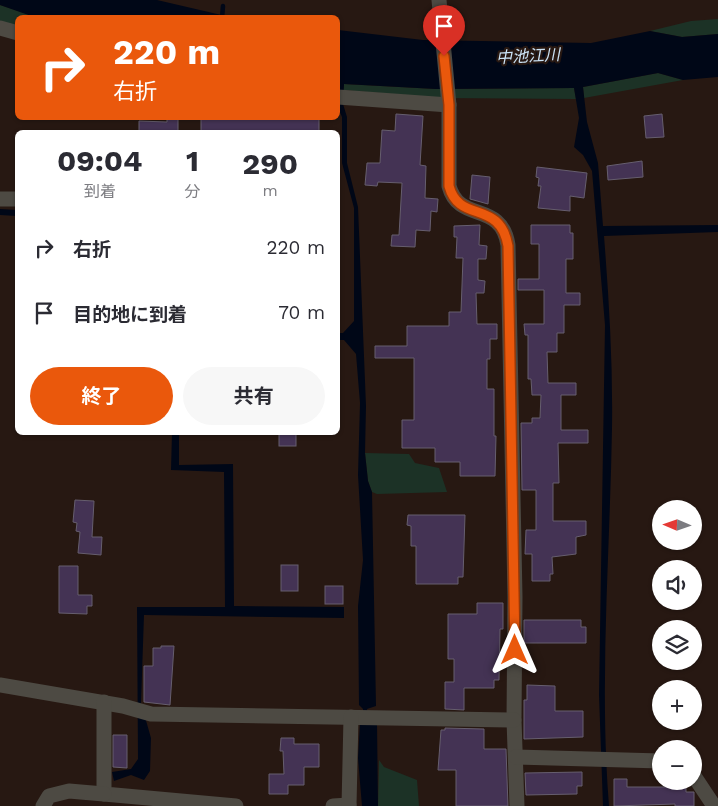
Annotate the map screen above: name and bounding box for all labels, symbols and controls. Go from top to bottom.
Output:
pin [423,5,465,56]
icon: arrive [430,12,458,40]
text: 220 m [113,31,220,73]
icon: right [30,35,95,100]
water label: 中池江川 [496,45,562,67]
text: 右折 [113,79,157,104]
text: 09:04 [57,143,142,178]
text: 1 [186,143,199,178]
text: 290 [242,146,298,181]
text: m [263,181,278,200]
text: 到着 [84,182,116,201]
text: 分 [184,182,200,201]
icon: right [30,234,58,262]
text: 220 m [266,236,325,259]
text: 右折 [73,238,111,261]
icon: arrive [30,299,58,327]
text: 70 m [278,301,325,324]
text: 目的地に到着 [73,303,187,326]
button: 終了 [30,367,173,425]
button: 共有 [183,367,325,425]
north arrow [652,500,702,550]
map controls [652,500,702,790]
button: sound [652,560,702,610]
button: layers [652,620,702,670]
position arrow [488,623,540,675]
button: + [652,680,702,730]
button: − [652,740,702,790]

